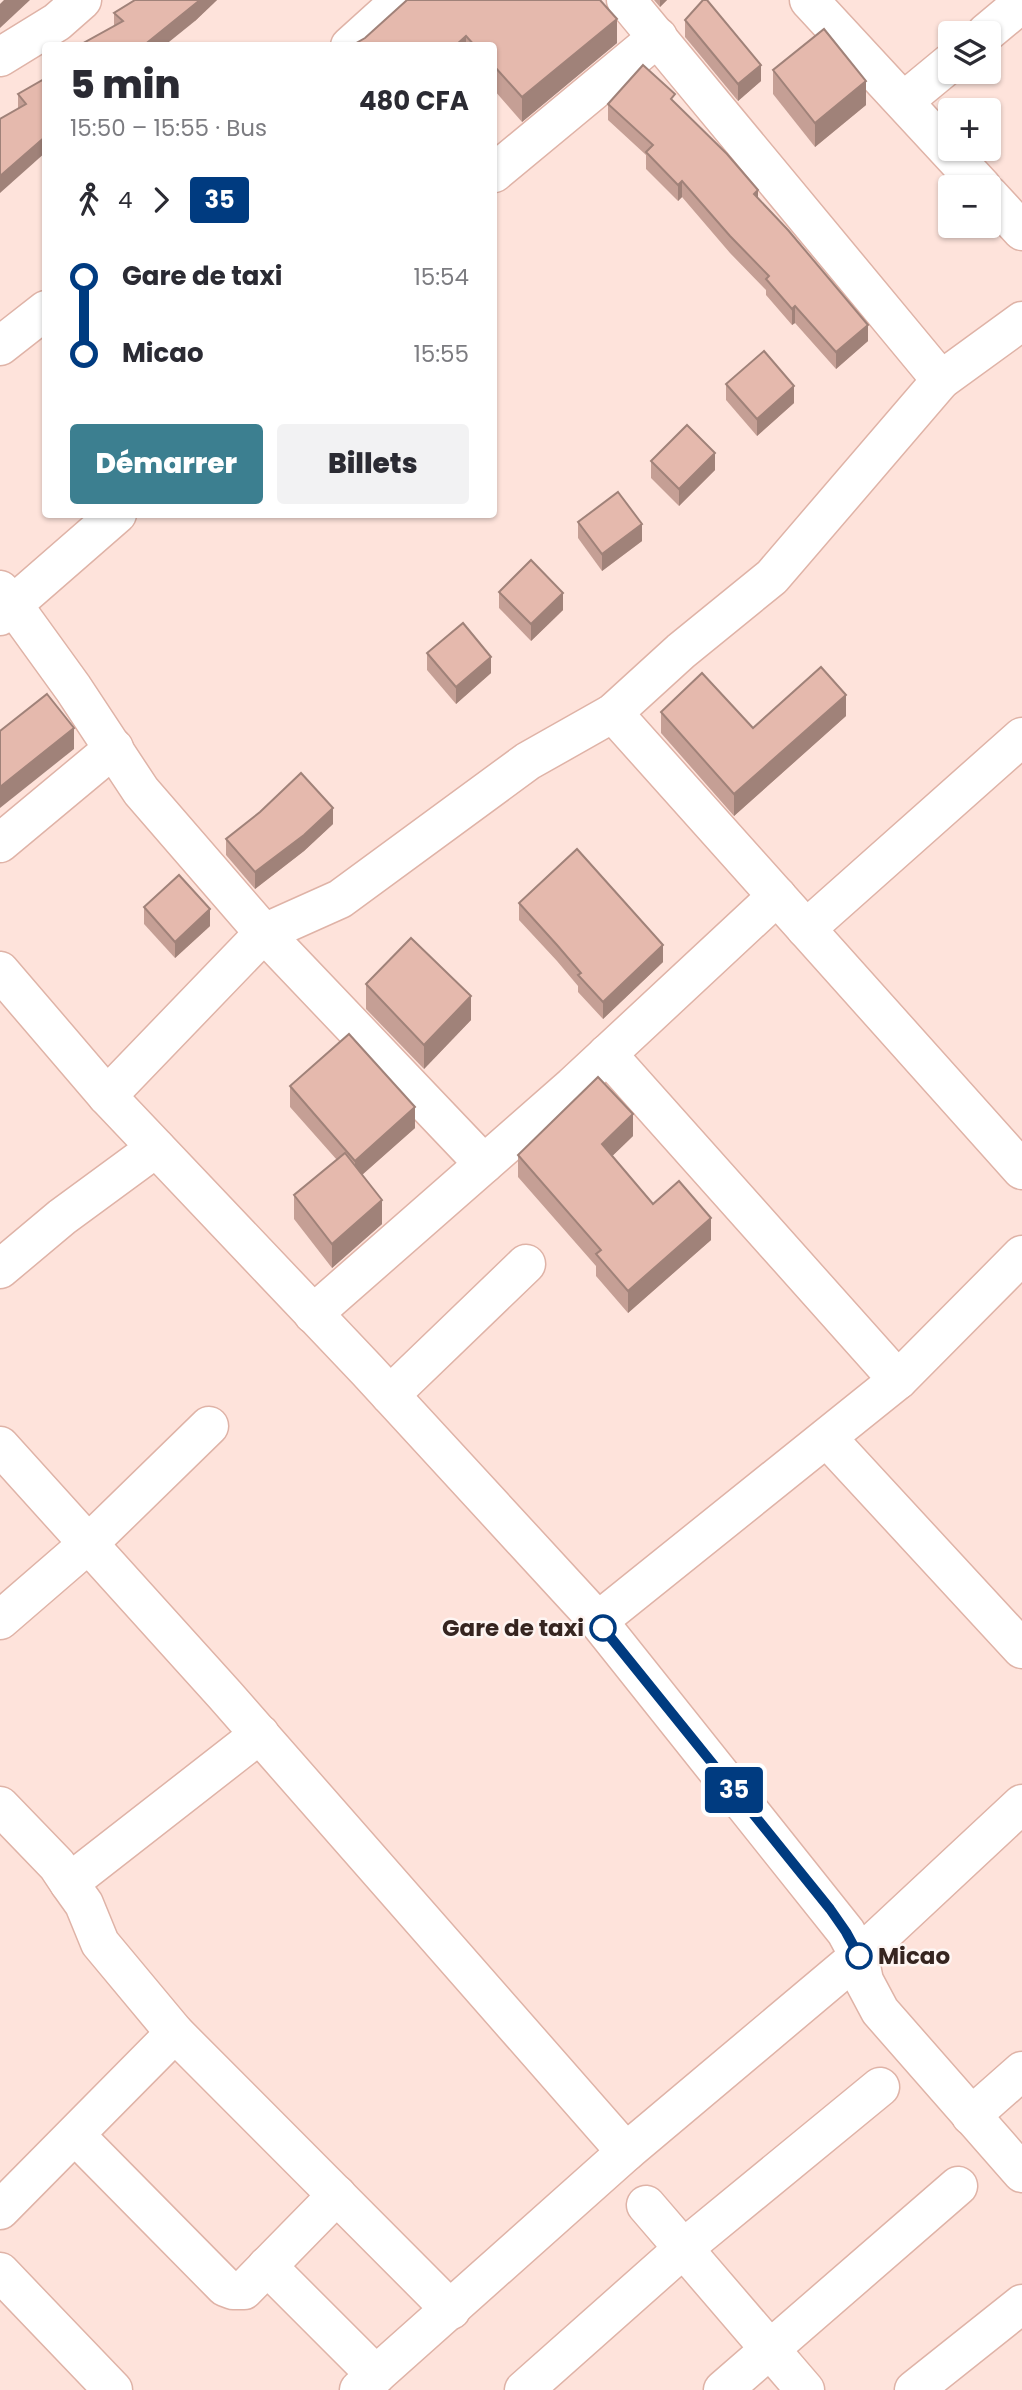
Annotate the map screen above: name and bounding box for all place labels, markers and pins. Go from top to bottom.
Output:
place label: Gare de taxi [442,1612,584,1644]
marker: Gare de taxi [590,1615,616,1641]
place label: Micao [878,1940,950,1972]
marker: Micao [846,1943,872,1969]

